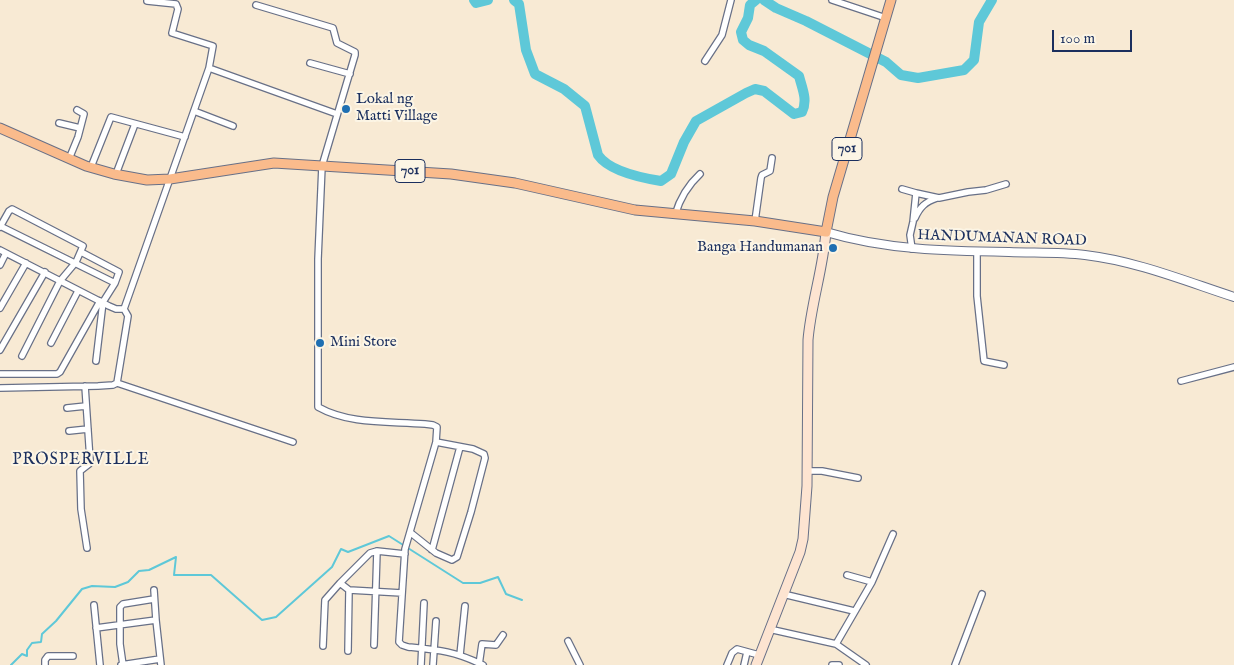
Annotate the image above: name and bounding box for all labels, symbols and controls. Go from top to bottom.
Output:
scale bar [1054,20,1134,52]
text: 100 m [1060,29,1095,48]
place label: Lokal ng Matti Village [356,91,438,126]
marker: Lokal ng Matti Village [340,103,352,115]
road number: 701 [832,138,862,160]
road number: 701 [395,160,425,182]
street label: HANDUMANAN ROAD [917,227,1087,251]
place label: Banga Handumanan [697,239,823,257]
marker: Banga Handumanan [827,242,839,254]
place label: Mini Store [330,334,397,352]
marker: Mini Store [314,337,326,349]
district label: PROSPERVILLE [11,451,151,471]

